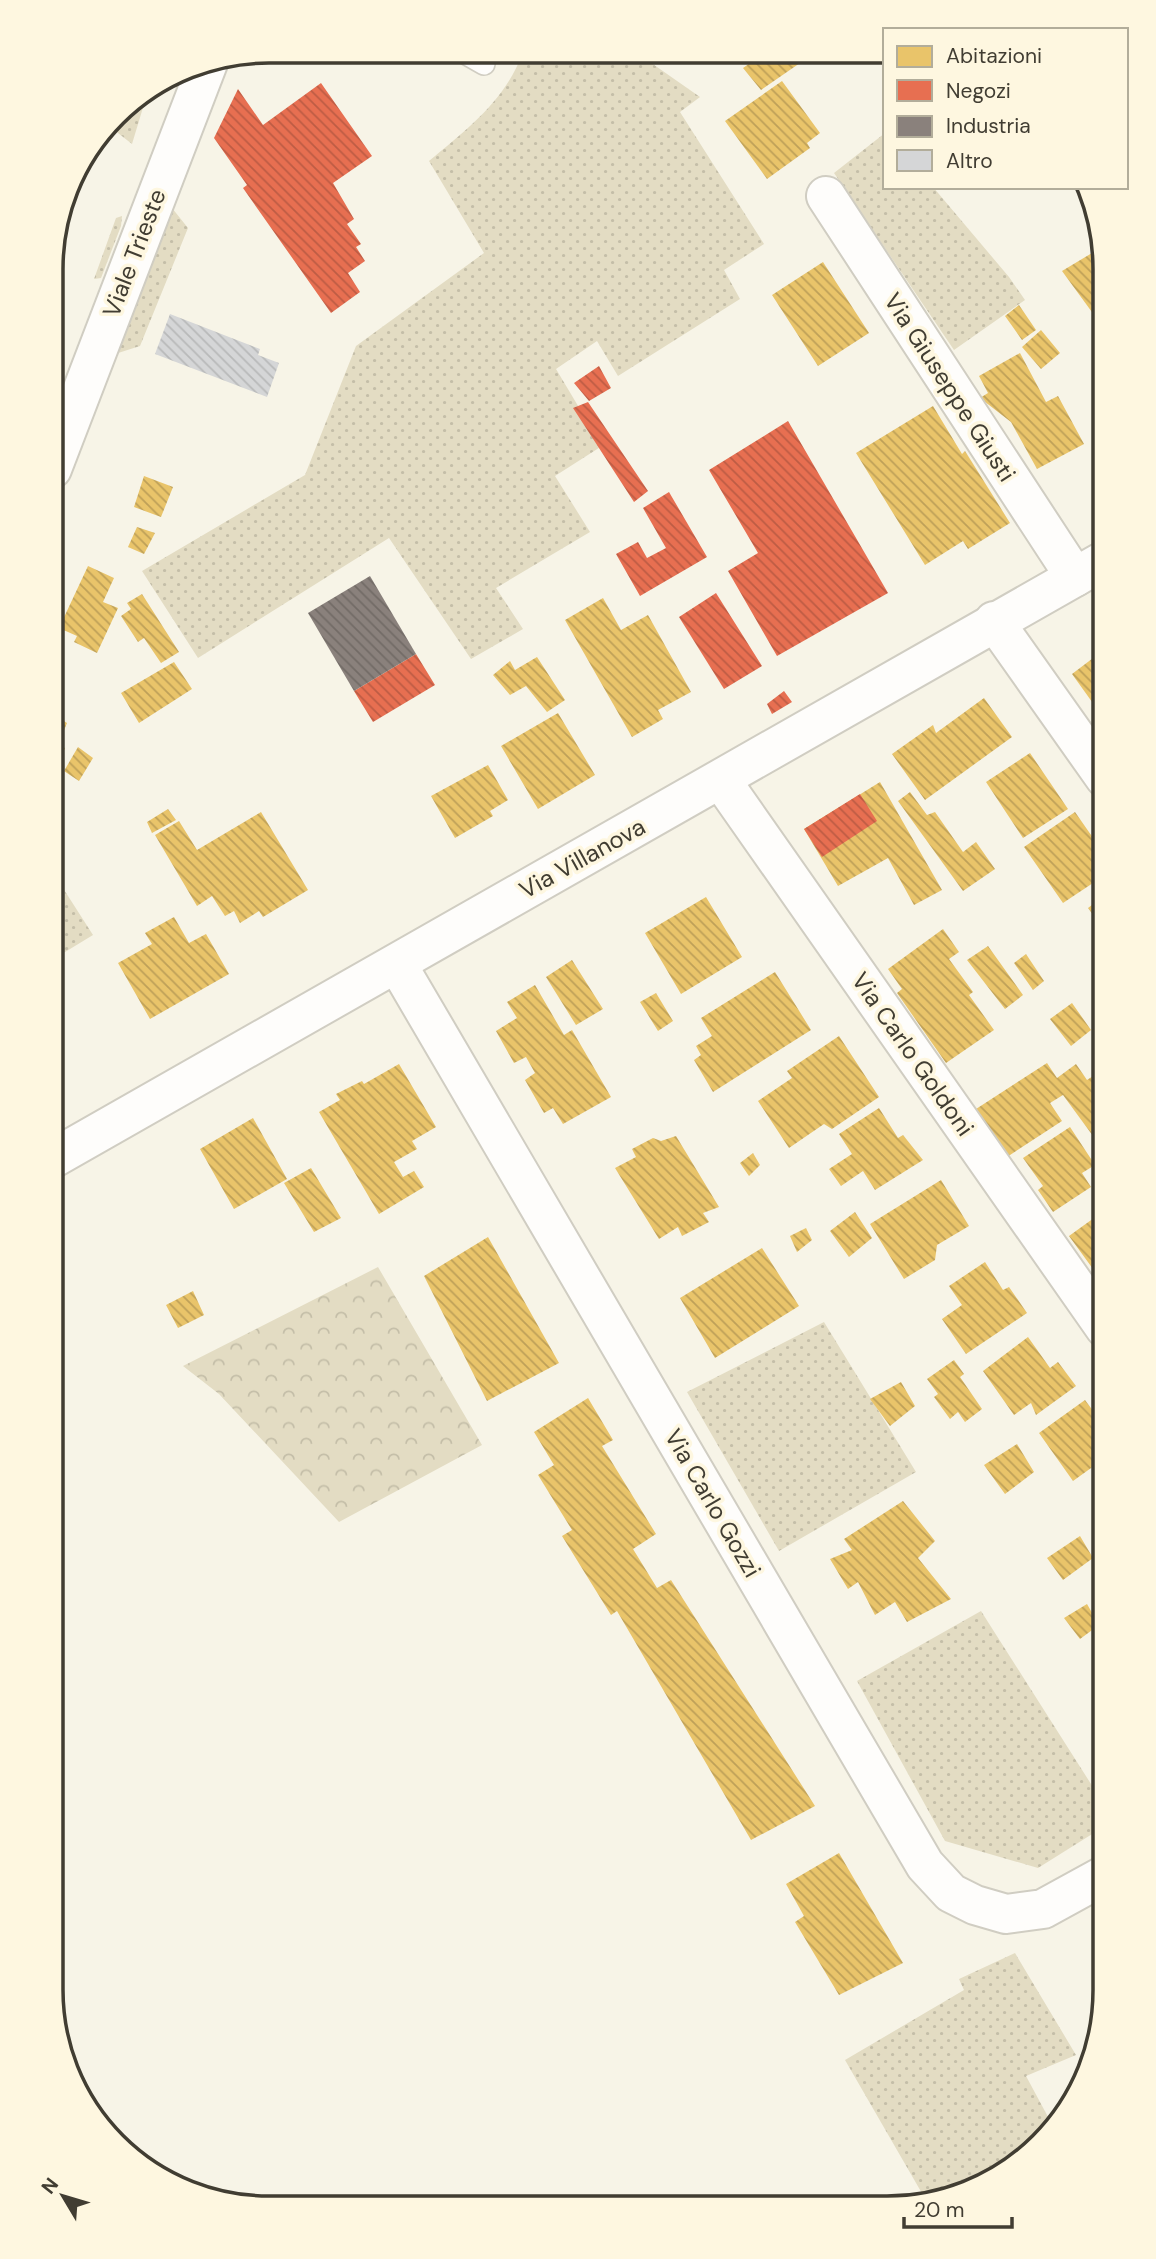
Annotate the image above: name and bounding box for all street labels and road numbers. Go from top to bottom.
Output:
street label: Viale Trieste [95,185,173,321]
street label: Via Giuseppe Giusti [877,287,1023,487]
street label: Via Villanova [514,811,650,905]
street label: Via Carlo Goldoni [845,966,981,1142]
street label: Via Carlo Gozzi [658,1423,768,1583]

